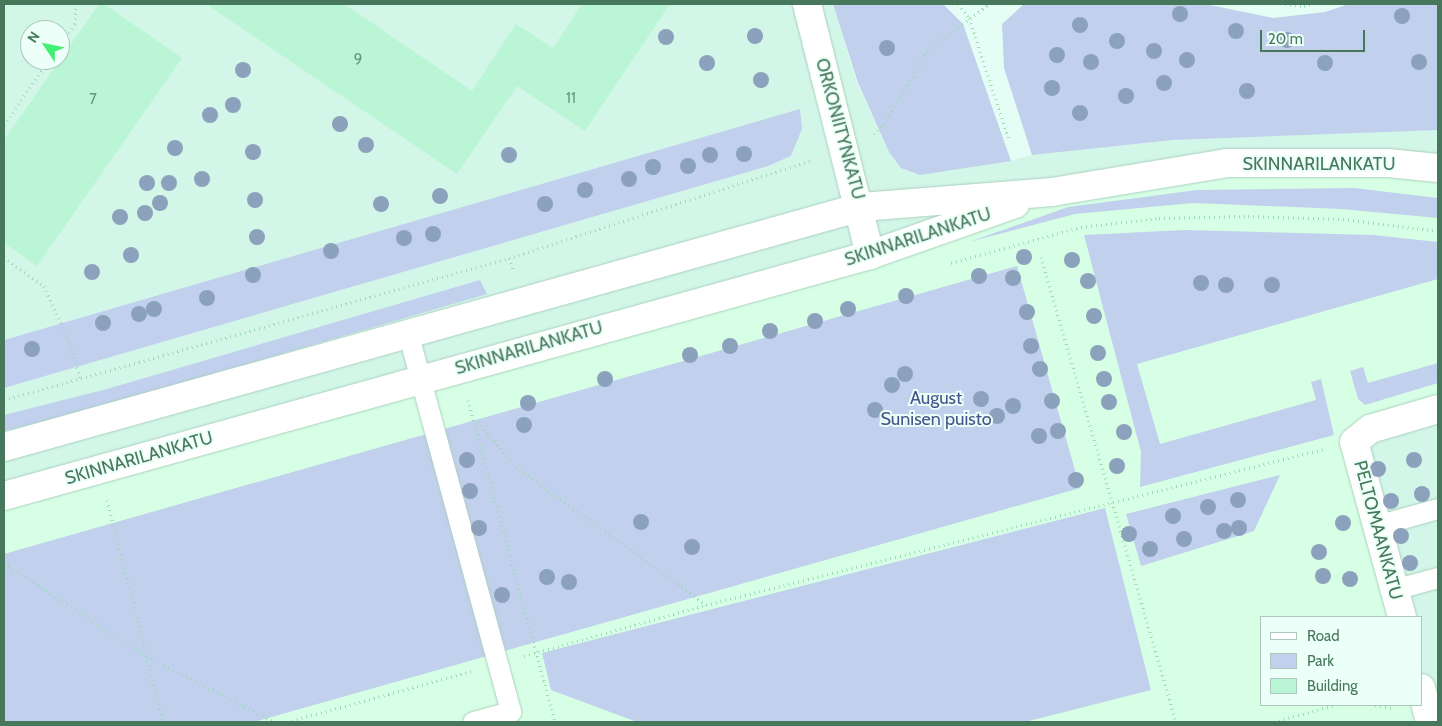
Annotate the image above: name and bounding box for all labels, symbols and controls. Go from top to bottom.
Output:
north arrow [20,20,70,70]
scale bar [1262,20,1367,52]
text: N [23,28,44,46]
text: 20 m [1268,30,1303,48]
house number: 9 [354,51,362,69]
street label: ORKONIITYNKATU [811,56,869,202]
house number: 11 [566,90,576,108]
house number: 7 [89,91,97,109]
street label: SKINNARILANKATU [1243,153,1395,175]
street label: SKINNARILANKATU [842,203,994,271]
street label: SKINNARILANKATU [453,317,605,379]
park label: August Sunisen puisto [880,388,992,430]
street label: SKINNARILANKATU [63,427,215,489]
street label: PELTOMAANKATU [1349,458,1407,602]
legend [1260,616,1422,706]
text: Road [1307,627,1340,645]
text: Park [1307,652,1334,670]
text: Building [1307,677,1358,695]

